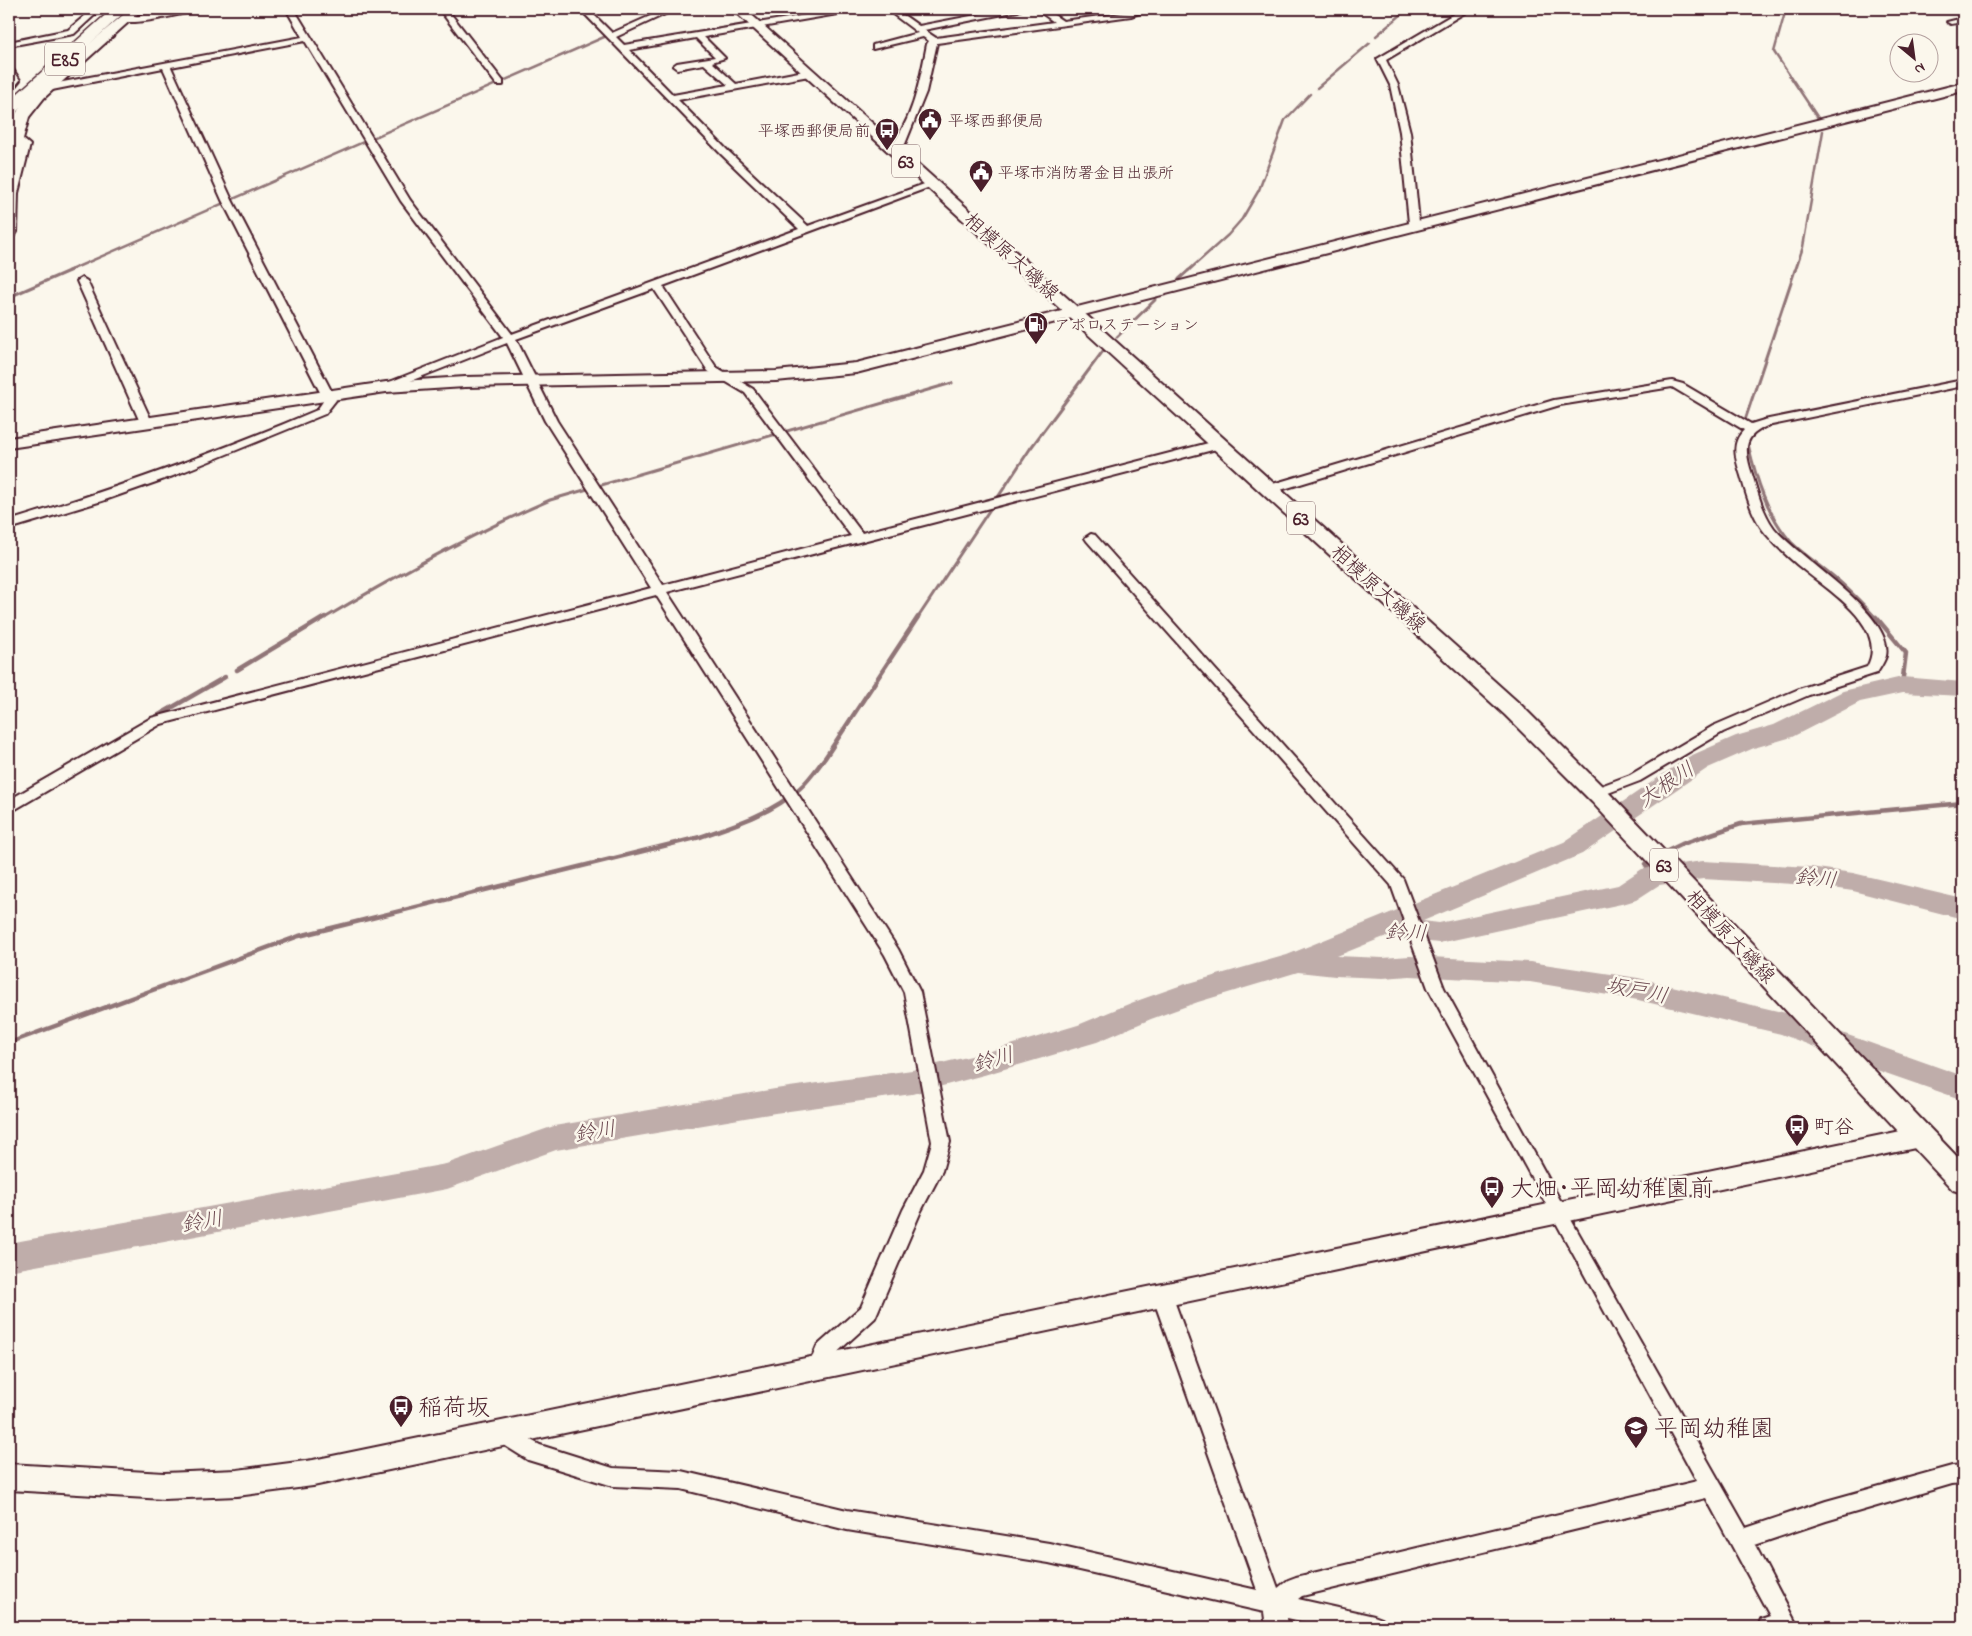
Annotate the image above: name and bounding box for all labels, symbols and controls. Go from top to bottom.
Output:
north arrow [1890,32,1940,82]
road number: E85 [45,42,85,76]
text: N [1910,57,1929,80]
public building icon: 平塚西郵便局 [917,107,943,141]
place label: 平塚西郵便局 [948,110,1044,134]
bus stop icon: 平塚西郵便局前 [874,117,900,151]
place label: 平塚西郵便局前 [758,120,870,144]
road number: 63 [892,144,920,178]
public building icon: 平塚市消防署金目出張所 [968,159,994,193]
place label: 平塚市消防署金目出張所 [998,162,1174,186]
street label: 相模原大磯線 [956,207,1065,309]
fuel station icon: アポロステーション [1023,311,1049,345]
place label: アポロステーション [1054,314,1199,338]
road number: 63 [1287,502,1315,534]
street label: 相模原大磯線 [1323,539,1432,641]
water label: 大根川 [1633,756,1702,816]
road number: 63 [1650,848,1678,882]
water label: 鈴川 [1793,863,1838,897]
street label: 相模原大磯線 [1678,884,1781,991]
water label: 鈴川 [1384,918,1428,950]
water label: 坂戸川 [1603,971,1670,1013]
water label: 鈴川 [969,1041,1018,1081]
bus stop icon: 町谷 [1784,1113,1810,1147]
place label: 町谷 [1814,1114,1854,1143]
water label: 鈴川 [572,1115,618,1151]
place label: 大畑･平岡幼稚園前 [1510,1173,1714,1208]
bus stop icon: 大畑･平岡幼稚園前 [1479,1175,1505,1209]
water label: 鈴川 [179,1205,226,1241]
place label: 稲荷坂 [418,1392,490,1427]
bus stop icon: 稲荷坂 [388,1394,414,1428]
place label: 平岡幼稚園 [1654,1413,1774,1448]
school or university icon: 平岡幼稚園 [1623,1415,1649,1449]

